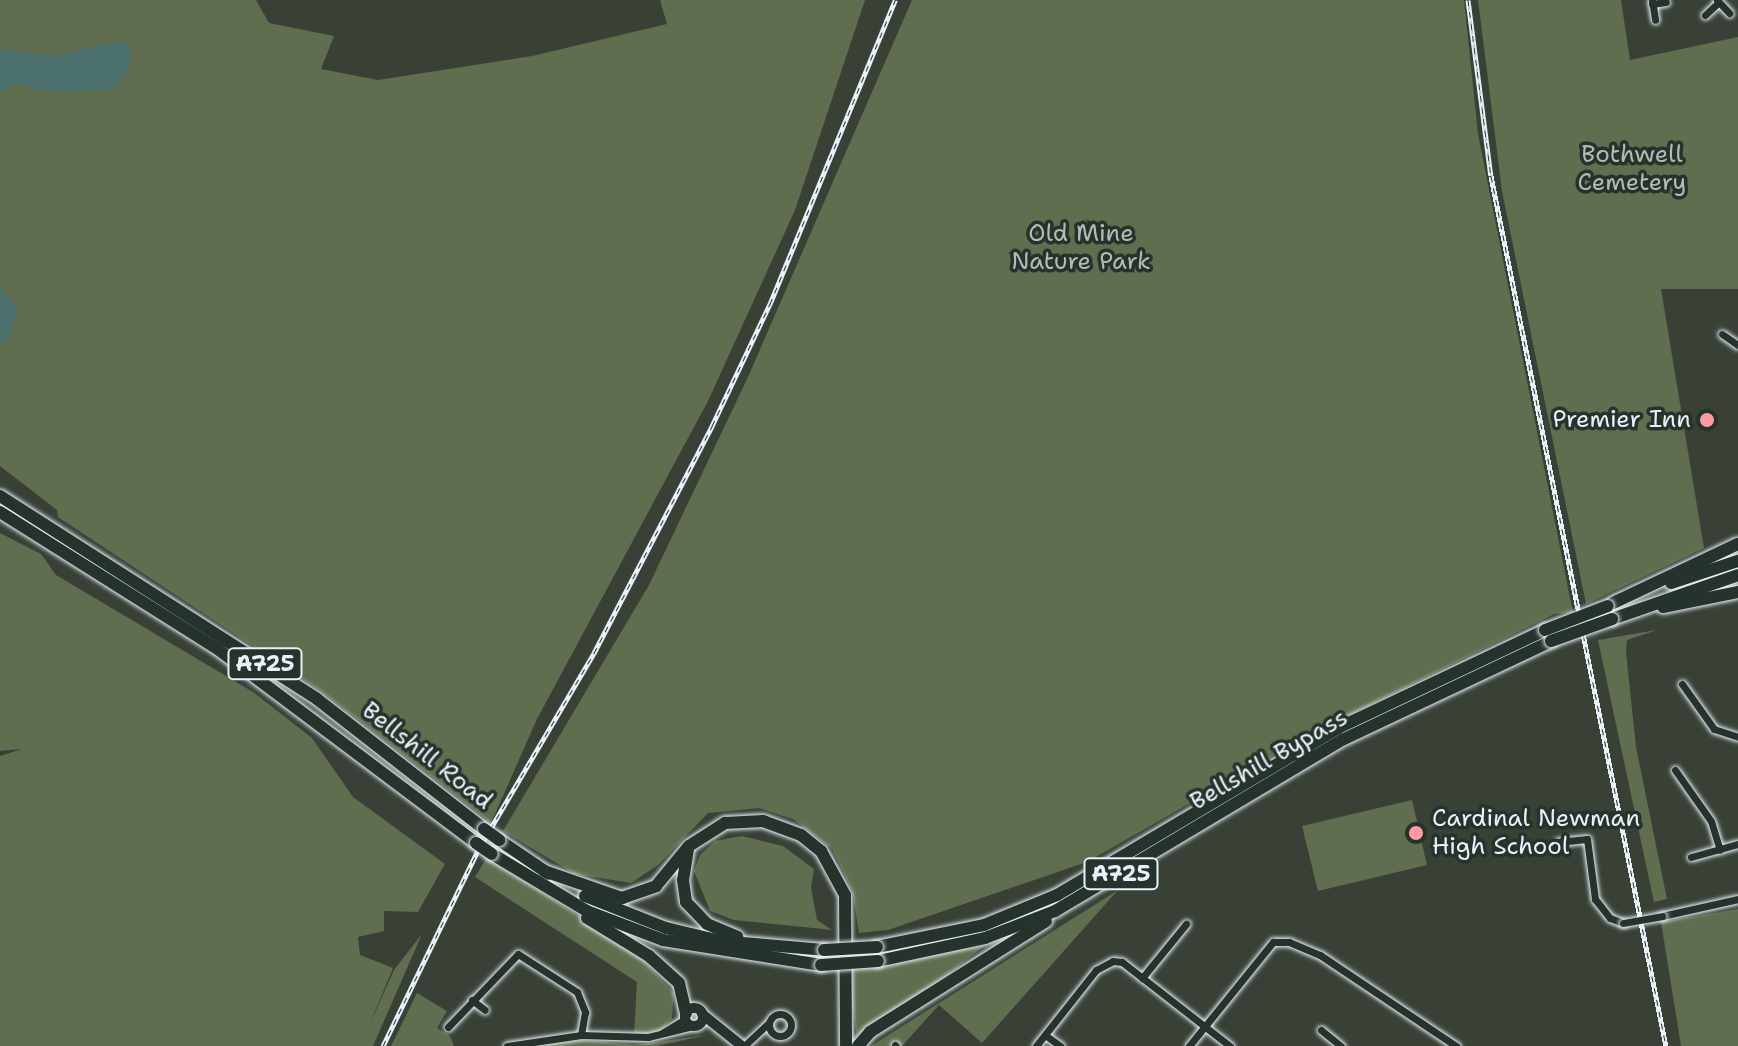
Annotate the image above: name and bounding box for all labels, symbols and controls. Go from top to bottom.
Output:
park label: Bothwell Cemetery [1578,141,1686,197]
park label: Old Mine Nature Park [1011,220,1151,276]
place label: Premier Inn [1553,406,1691,434]
marker: Premier Inn [1698,411,1716,429]
road number: A725 [227,646,303,682]
street label: Bellshill Road [356,696,498,816]
street label: Bellshill Bypass [1185,703,1353,817]
place label: Cardinal Newman High School [1432,805,1640,861]
marker: Cardinal Newman High School [1407,824,1425,842]
road number: A725 [1083,856,1159,892]

